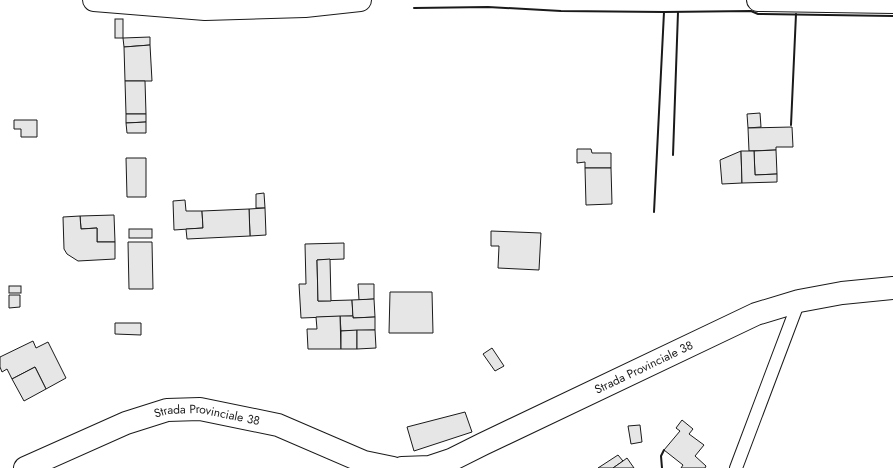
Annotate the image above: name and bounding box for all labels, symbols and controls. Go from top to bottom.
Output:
street label: Strada Provinciale 38 [591,336,696,399]
street label: Strada Provinciale 38 [152,400,262,430]

